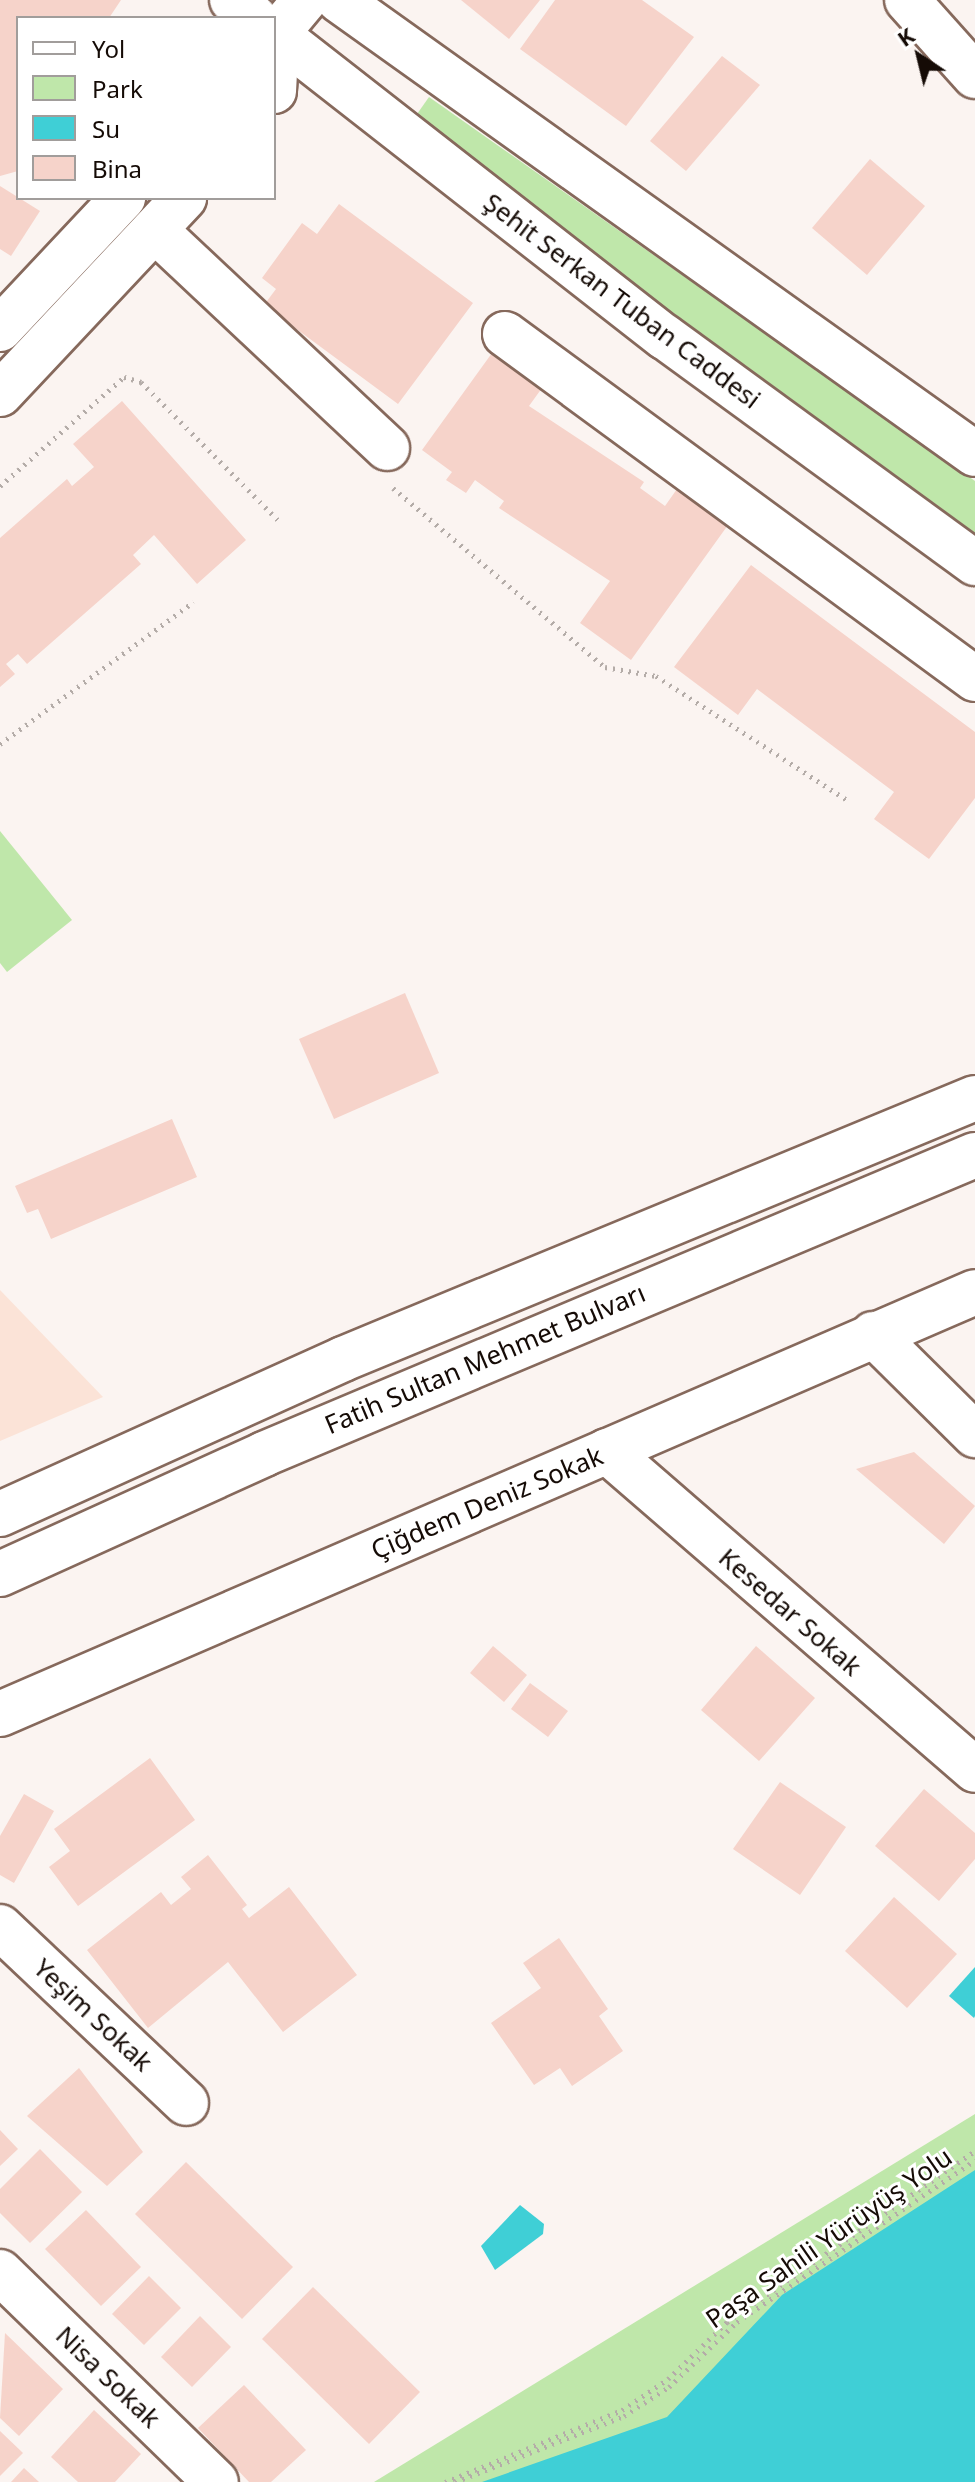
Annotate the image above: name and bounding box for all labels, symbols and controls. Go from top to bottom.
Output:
legend [16,16,276,200]
north arrow [879,16,959,96]
text: K [891,20,920,53]
text: Yol [92,32,125,65]
text: Park [92,72,143,105]
text: Su [92,112,120,145]
text: Bina [92,152,142,185]
street label: Şehit Serkan Tuban Caddesi [478,187,766,415]
street label: Fatih Sultan Mehmet Bulvarı [320,1277,650,1441]
street label: Çiğdem Deniz Sokak [366,1440,608,1566]
street label: Kesedar Sokak [712,1542,868,1682]
street label: Yeşim Sokak [27,1952,159,2078]
street label: Paşa Sahili Yürüyüş Yolu [700,2141,958,2335]
street label: Nisa Sokak [49,2320,167,2434]

